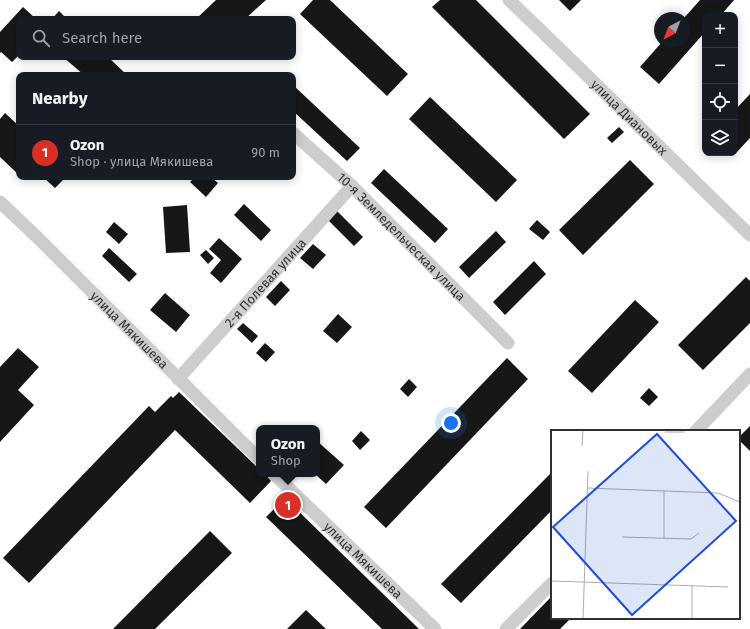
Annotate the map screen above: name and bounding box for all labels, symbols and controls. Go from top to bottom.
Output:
north arrow [654,12,690,48]
map controls [702,12,738,156]
button: + [702,12,738,48]
search box [16,16,296,60]
icon: search [30,27,52,49]
text: Search here [62,29,142,47]
button: − [702,48,738,84]
street label: улица Диановых [588,77,671,159]
button: locate [702,84,738,120]
text: Nearby [32,88,87,109]
button: layers [702,120,738,156]
text: Ozon [70,136,104,154]
text: 1 [42,145,48,160]
text: 90 m [251,145,280,160]
text: Shop · улица Мякишева [70,154,213,169]
street label: 10-я Земледельческая улица [334,170,468,304]
street label: 2-я Полевая улица [222,235,309,330]
street label: улица Мякишева [87,288,171,372]
your location [441,413,461,433]
popup [256,425,320,477]
inset map [551,430,740,619]
text: Ozon [271,435,305,453]
text: Shop [271,453,301,468]
pin: 1 [275,490,301,520]
street label: улица Мякишева [321,519,405,602]

